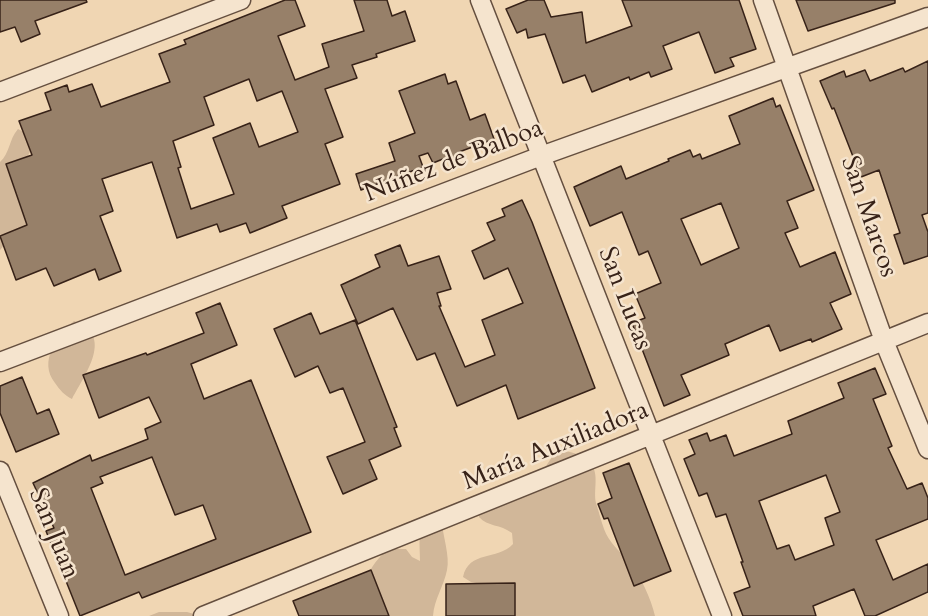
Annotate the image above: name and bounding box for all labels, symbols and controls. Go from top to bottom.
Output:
street label: Núñez de Balboa [360,114,548,210]
street label: San Marcos [833,152,903,282]
street label: San Lucas [590,243,658,355]
street label: María Auxiliadora [459,396,653,498]
street label: San Juan [21,484,85,584]

